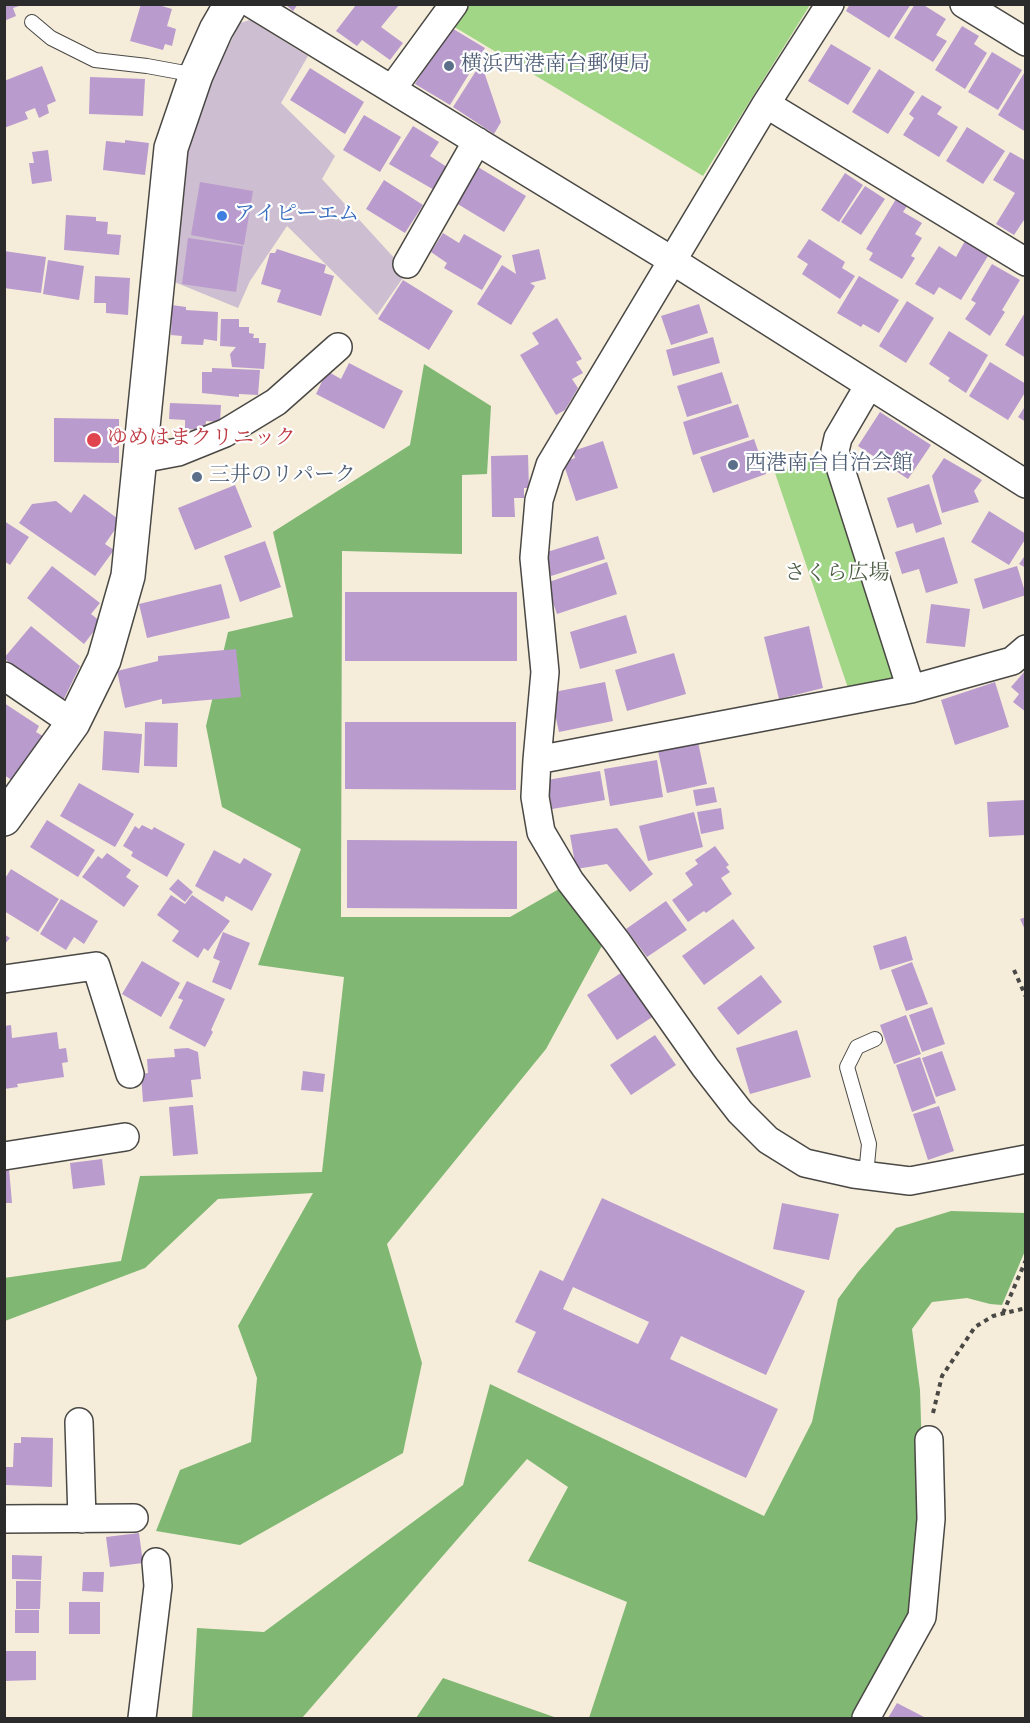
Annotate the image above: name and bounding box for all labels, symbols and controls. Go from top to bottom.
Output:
place label: 横浜西港南台郵便局 [461,53,650,79]
marker: 横浜西港南台郵便局 [442,59,456,73]
place label: アイピーエム [234,203,359,229]
marker: アイピーエム [215,209,229,223]
place label: ゆめはまクリニック [107,427,296,453]
marker: ゆめはまクリニック [85,431,103,449]
place label: 西港南台自治会館 [745,452,913,478]
marker: 西港南台自治会館 [726,458,740,472]
place label: 三井のリパーク [209,464,356,490]
marker: 三井のリパーク [190,470,204,484]
park label: さくら広場 [785,562,889,588]

